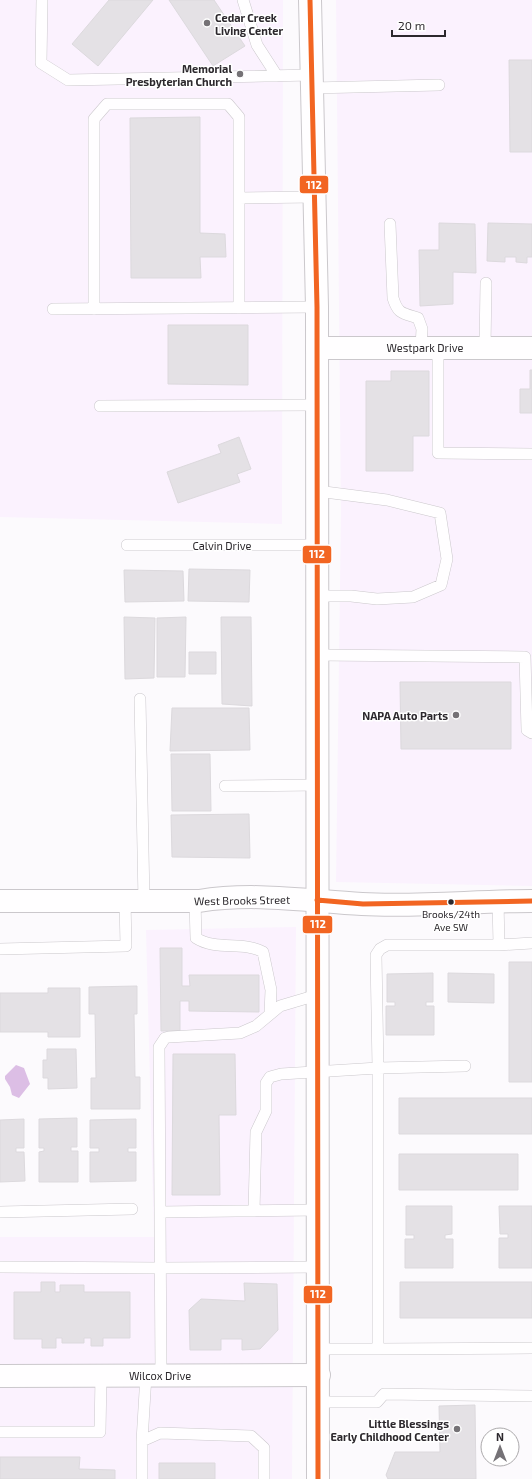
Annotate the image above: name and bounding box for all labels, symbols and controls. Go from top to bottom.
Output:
place label: Cedar Creek Living Center [215,11,284,37]
scale bar [392,12,445,38]
marker: Cedar Creek Living Center [202,18,212,28]
text: 20 m [398,18,425,32]
place label: Memorial Presbyterian Church [126,62,232,89]
marker: Memorial Presbyterian Church [235,69,245,79]
line badge: 112 [299,175,329,194]
text: 112 [306,178,322,191]
street label: Westpark Drive [387,341,463,354]
street label: Calvin Drive [193,539,252,552]
line badge: 112 [302,545,332,564]
text: 112 [309,547,325,560]
place label: NAPA Auto Parts [362,709,448,722]
marker: NAPA Auto Parts [451,710,461,720]
street label: West Brooks Street [194,893,290,907]
marker: Brooks/24th Ave SW [446,897,456,907]
place label: Brooks/24th Ave SW [422,908,480,933]
line badge: 112 [302,915,333,934]
text: 112 [310,917,326,930]
line badge: 112 [303,1285,333,1304]
text: 112 [310,1287,326,1300]
street label: Wilcox Drive [129,1369,191,1382]
place label: Little Blessings Early Childhood Center [330,1417,449,1444]
marker: Little Blessings Early Childhood Center [452,1424,462,1434]
north arrow [480,1427,520,1467]
text: N [496,1430,504,1443]

